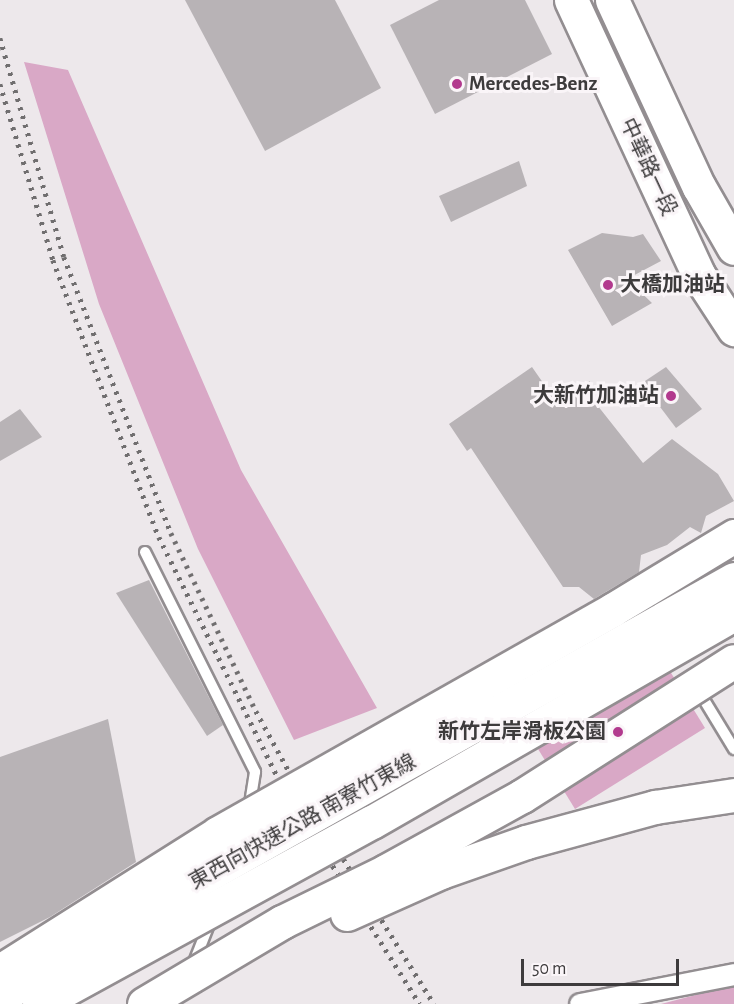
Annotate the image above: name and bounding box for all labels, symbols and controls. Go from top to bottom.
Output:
place label: Mercedes-Benz [469,71,597,97]
marker: Mercedes-Benz [450,77,464,91]
street label: 中華路一段 [614,114,682,220]
place label: 大橋加油站 [620,272,725,298]
marker: 大橋加油站 [601,278,615,292]
place label: 大新竹加油站 [533,383,659,409]
marker: 大新竹加油站 [664,389,678,403]
place label: 新竹左岸滑板公園 [438,719,606,745]
marker: 新竹左岸滑板公園 [611,725,625,739]
street label: 東西向快速公路 南寮竹東線 [185,749,421,895]
scale bar [524,947,682,985]
text: 50 m [532,960,566,978]

